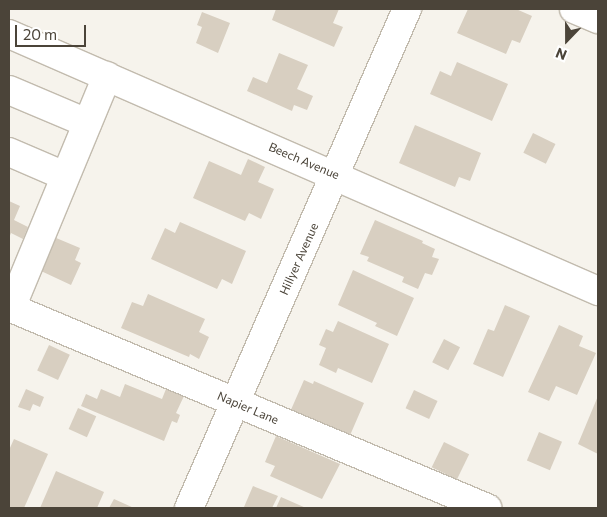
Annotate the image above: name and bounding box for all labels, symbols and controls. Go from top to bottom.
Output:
scale bar [18,15,89,47]
north arrow [542,15,592,65]
text: 20 m [23,25,57,43]
text: N [553,45,569,64]
street label: Beech Avenue [266,140,342,182]
street label: Hillyer Avenue [277,221,321,297]
street label: Napier Lane [215,389,281,427]

